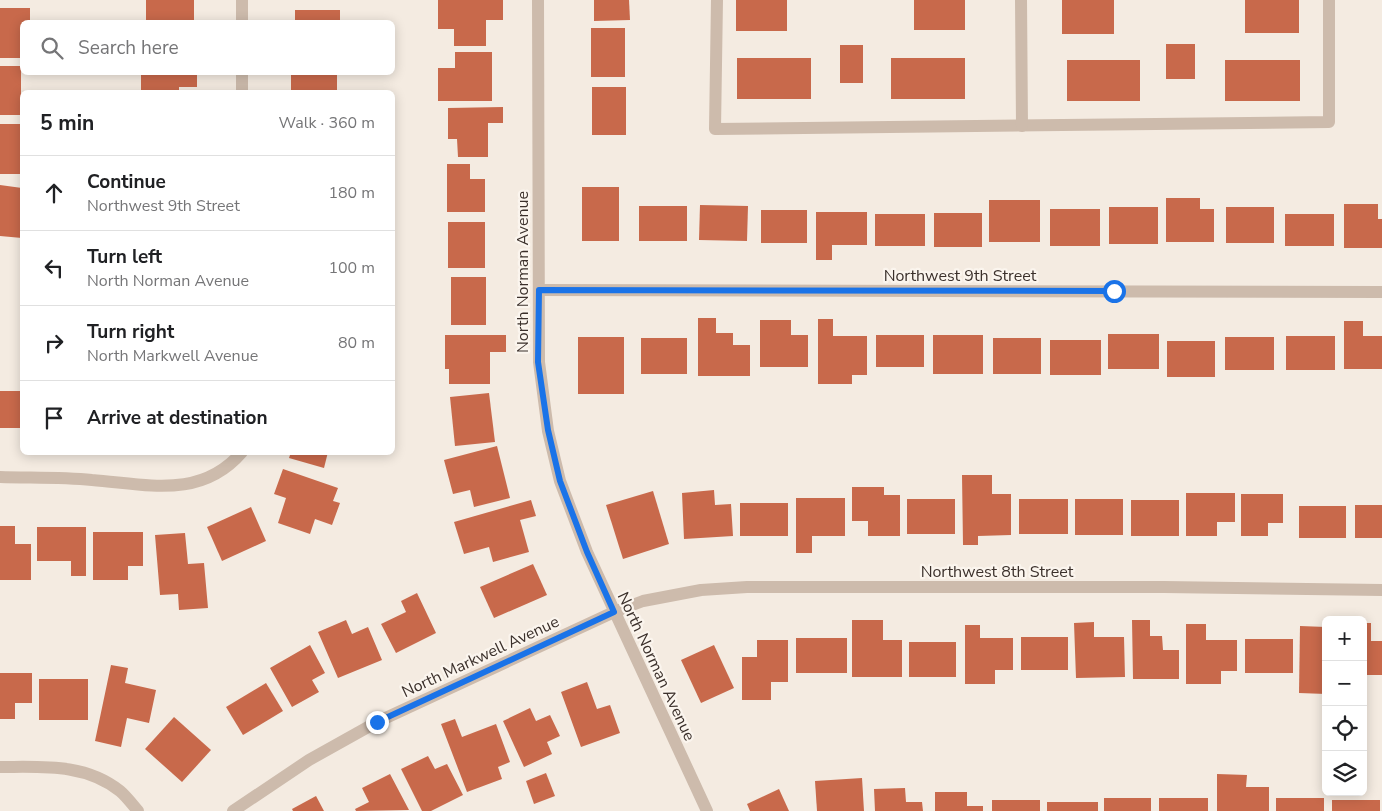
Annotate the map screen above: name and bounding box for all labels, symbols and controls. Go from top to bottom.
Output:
search box [20,20,395,75]
icon: search [38,34,66,62]
text: Search here [78,35,179,61]
text: 5 min [40,109,94,137]
text: Walk · 360 m [279,112,375,134]
text: Continue [87,169,166,195]
icon: ahead [40,179,68,207]
text: 180 m [328,182,375,204]
street label: North Norman Avenue [512,191,534,353]
text: Northwest 9th Street [87,195,240,217]
text: Turn left [87,244,162,270]
icon: left [40,254,68,282]
text: 100 m [328,257,375,279]
street label: Northwest 9th Street [884,265,1037,287]
text: North Norman Avenue [87,270,249,292]
route start [1103,280,1126,303]
text: Turn right [87,319,174,345]
icon: right [40,329,68,357]
text: 80 m [338,332,375,354]
text: North Markwell Avenue [87,345,258,367]
icon: arrive [40,404,68,432]
text: Arrive at destination [87,405,268,431]
street label: Northwest 8th Street [921,561,1074,583]
street label: North Norman Avenue [612,588,700,744]
street label: North Markwell Avenue [398,611,563,703]
map controls [1322,616,1367,796]
button: + [1322,616,1367,661]
button: − [1322,661,1367,706]
button: locate [1322,706,1367,751]
route end [366,711,389,734]
button: layers [1322,751,1367,796]

